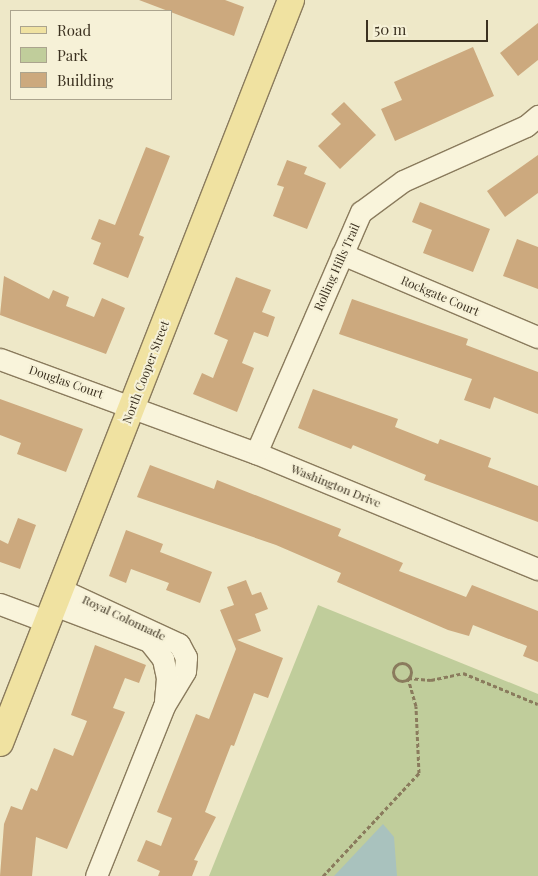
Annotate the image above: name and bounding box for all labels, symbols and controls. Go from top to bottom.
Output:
legend [10,10,172,100]
scale bar [368,10,490,42]
text: 50 m [374,19,406,39]
text: Road [57,20,91,40]
text: Park [57,45,88,65]
text: Building [57,70,113,90]
street label: Rolling Hills Trail [311,221,363,313]
street label: Rockgate Court [399,273,481,319]
street label: North Cooper Street [120,318,172,426]
street label: Douglas Court [27,363,105,401]
street label: Washington Drive [289,461,383,511]
street label: Royal Colonnade [80,592,168,644]

